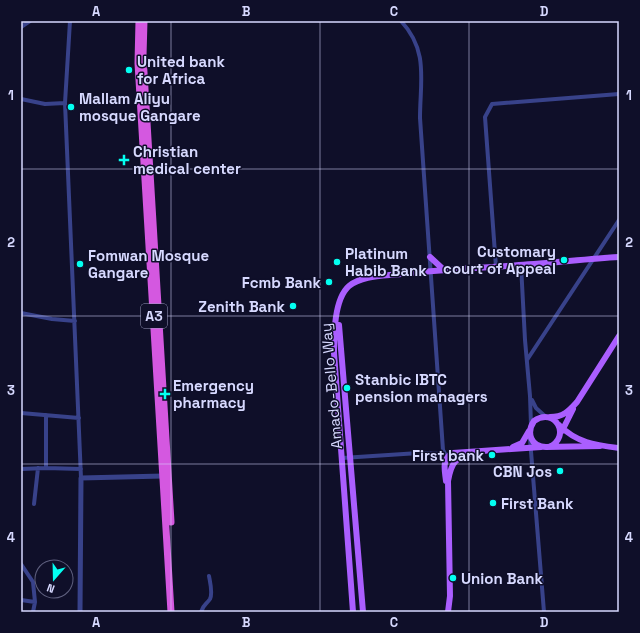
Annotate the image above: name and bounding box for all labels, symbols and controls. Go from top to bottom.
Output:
text: A [92,3,101,20]
text: B [242,3,251,20]
text: C [390,3,398,20]
text: D [540,3,549,20]
place label: United bank for Africa [137,52,225,88]
marker: United bank for Africa [124,65,134,75]
text: 1 [8,87,14,104]
text: 1 [626,87,632,104]
place label: Mallam Aliyu mosque Gangare [79,89,201,125]
marker: Mallam Aliyu mosque Gangare [66,102,76,112]
place label: Christian medical center [133,142,241,178]
marker: Christian medical center [118,154,130,166]
text: 2 [7,234,15,251]
text: 2 [625,234,633,251]
place label: Customary court of Appeal [443,242,556,278]
place label: Platinum Habib Bank [345,244,427,280]
place label: Fomwan Mosque Gangare [88,246,210,282]
marker: Customary court of Appeal [559,255,569,265]
marker: Platinum Habib Bank [332,257,342,267]
marker: Fomwan Mosque Gangare [75,259,85,269]
place label: Fcmb Bank [242,273,322,292]
marker: Fcmb Bank [324,277,334,287]
place label: Zenith Bank [198,297,286,316]
marker: Zenith Bank [288,301,298,311]
road number: A3 [141,304,167,328]
street label: Amado-Bello Way [316,322,346,450]
place label: Stanbic IBTC pension managers [355,370,488,406]
place label: Emergency pharmacy [173,376,254,412]
text: 3 [7,382,15,399]
text: 3 [625,382,633,399]
marker: Stanbic IBTC pension managers [342,383,352,393]
marker: Emergency pharmacy [160,389,170,399]
place label: First bank [412,446,485,465]
marker: First bank [487,450,497,460]
place label: CBN Jos [493,462,552,481]
marker: CBN Jos [555,466,565,476]
place label: First Bank [501,494,574,513]
marker: First Bank [488,498,498,508]
text: 4 [7,529,15,546]
text: 4 [625,529,633,546]
north arrow [34,559,74,599]
place label: Union Bank [461,569,543,588]
marker: Union Bank [448,573,458,583]
text: N [45,581,56,596]
text: A [92,614,101,631]
text: B [242,614,251,631]
text: C [390,614,398,631]
text: D [540,614,549,631]

